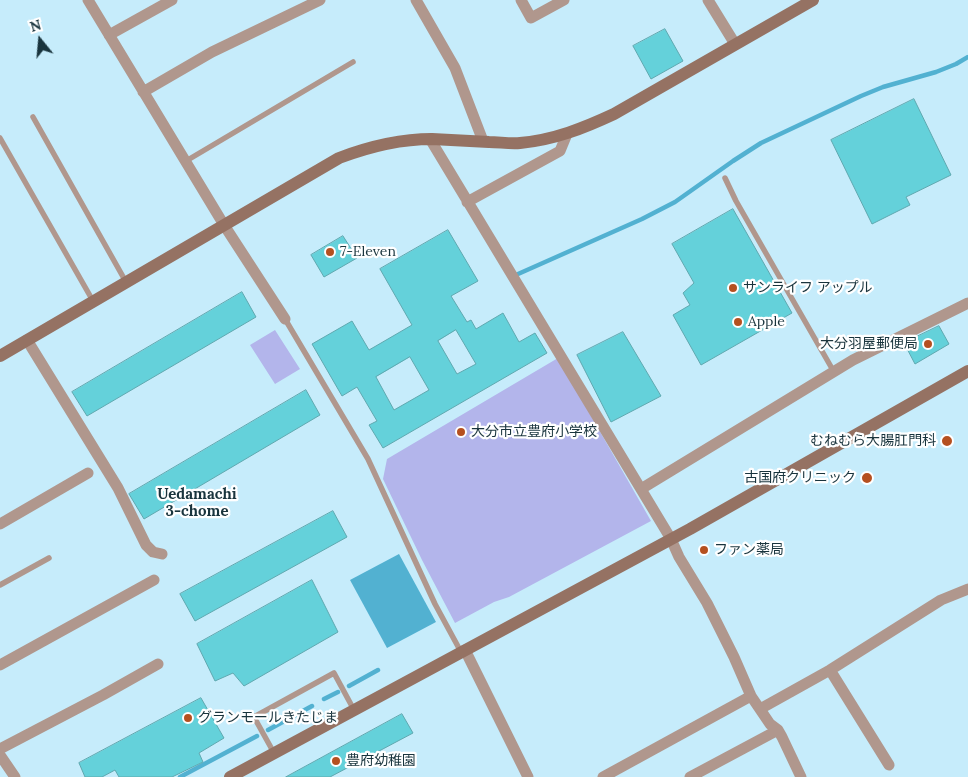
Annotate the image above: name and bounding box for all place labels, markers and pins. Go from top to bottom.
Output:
place label: 7-Eleven [340,244,396,260]
marker: 7-Eleven [324,246,336,258]
place label: サンライフ アップル [743,280,873,296]
marker: サンライフ アップル [727,282,739,294]
place label: Apple [748,314,785,330]
marker: Apple [732,316,744,328]
place label: 大分羽屋郵便局 [820,336,918,352]
marker: 大分羽屋郵便局 [922,338,934,350]
place label: 大分市立豊府小学校 [471,424,597,440]
marker: 大分市立豊府小学校 [455,426,467,438]
place label: むねむら大腸肛門科 [810,433,936,449]
marker: むねむら大腸肛門科 [940,434,954,448]
place label: 古国府クリニック [744,470,856,486]
marker: 古国府クリニック [860,471,874,485]
place label: ファン薬局 [714,542,784,558]
marker: ファン薬局 [698,544,710,556]
place label: グランモールきたじま [198,710,338,726]
marker: グランモールきたじま [182,712,194,724]
place label: 豊府幼稚園 [346,753,416,769]
marker: 豊府幼稚園 [330,755,342,767]

